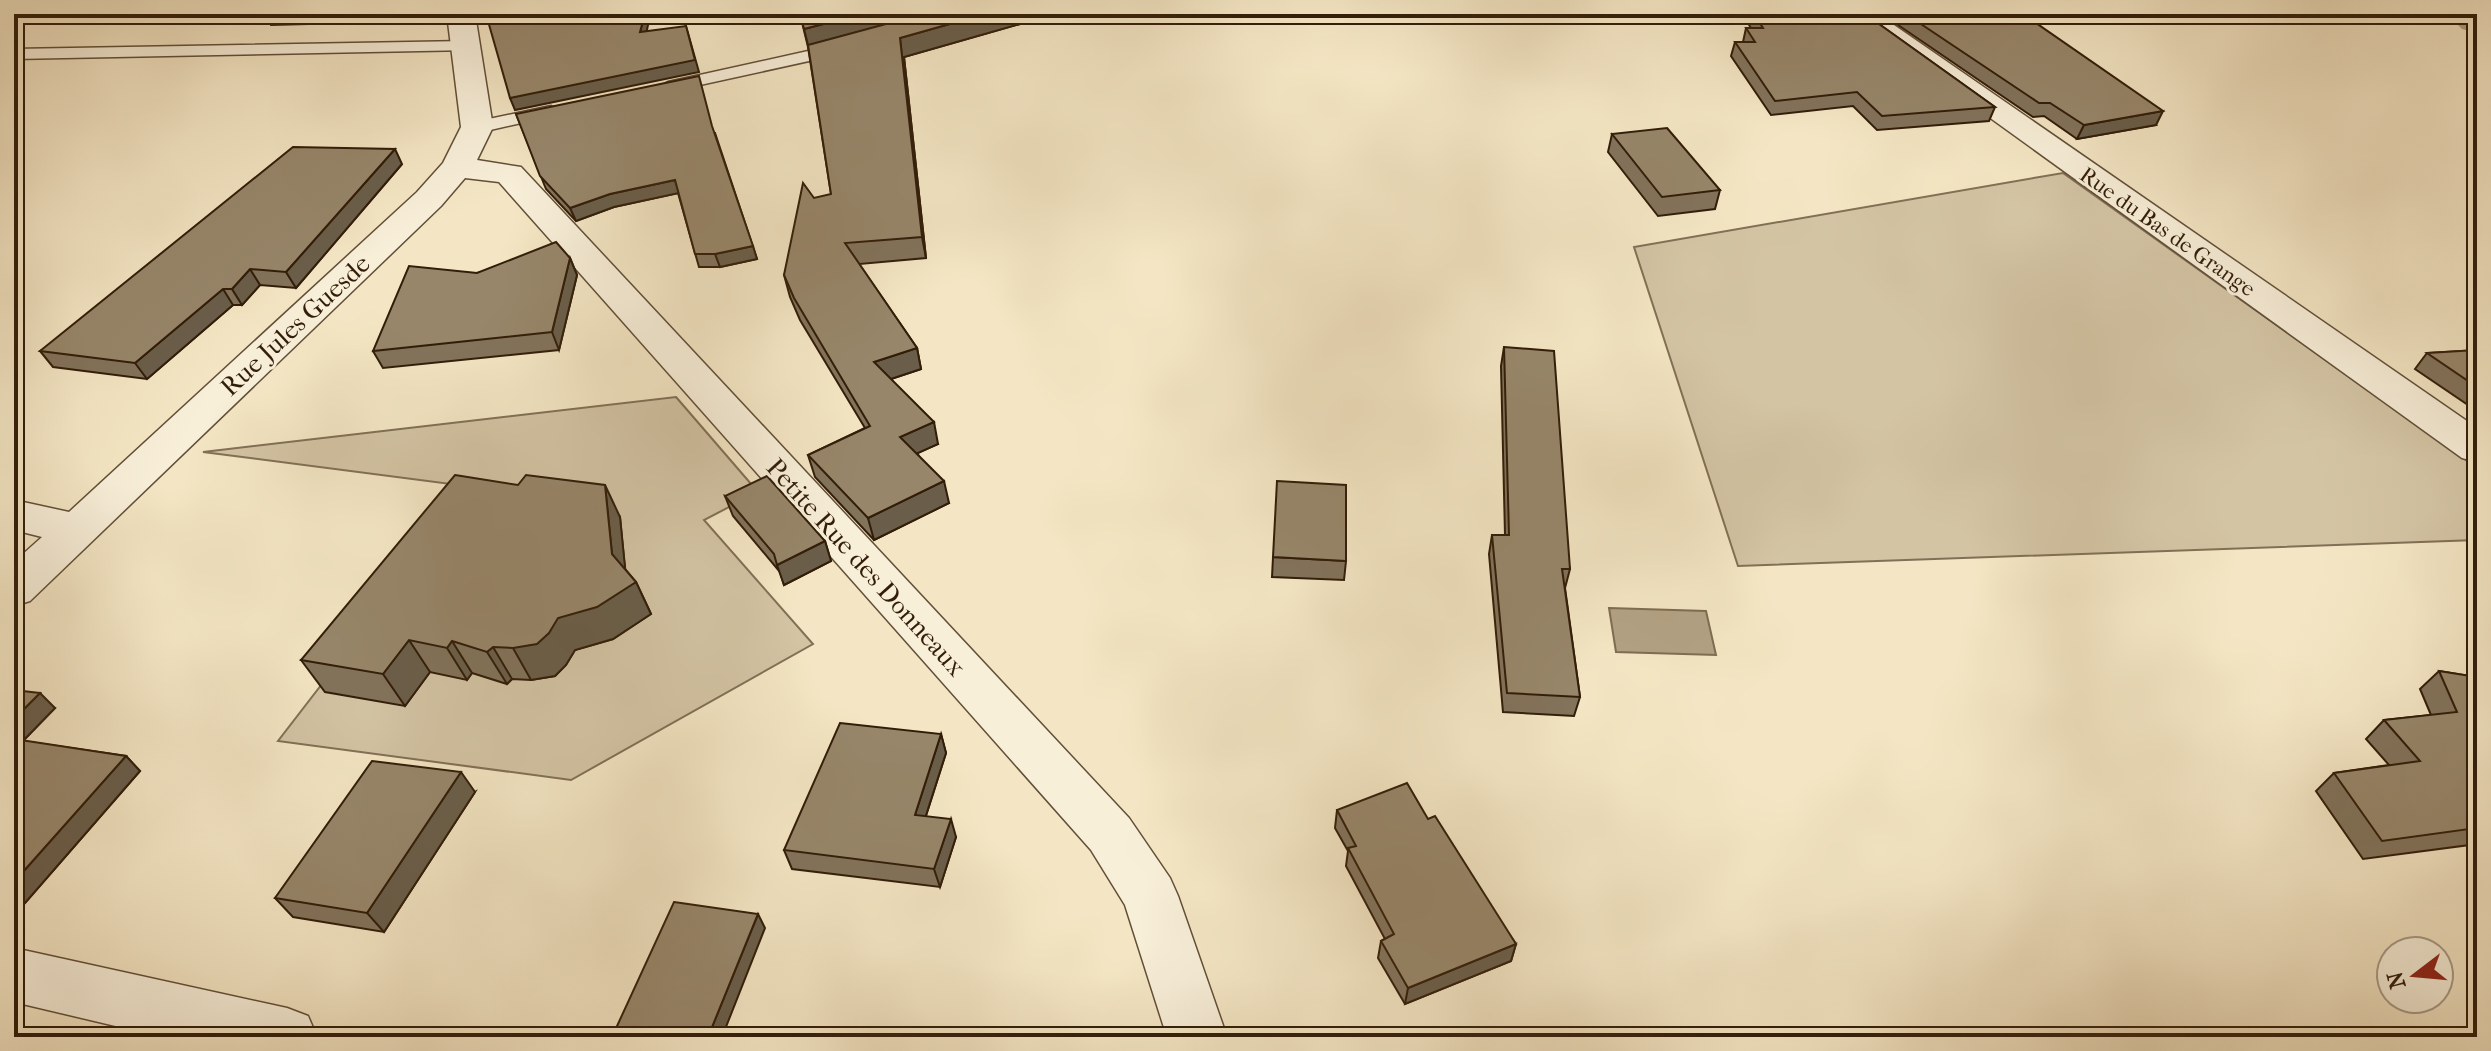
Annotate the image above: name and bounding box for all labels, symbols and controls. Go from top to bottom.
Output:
street label: Rue du Bas de Grange [2075,162,2260,302]
street label: Rue Jules Guesde [214,248,377,403]
street label: Petite Rue des Donneaux [760,452,972,683]
north arrow [2375,935,2455,1015]
text: N [2382,968,2412,992]

